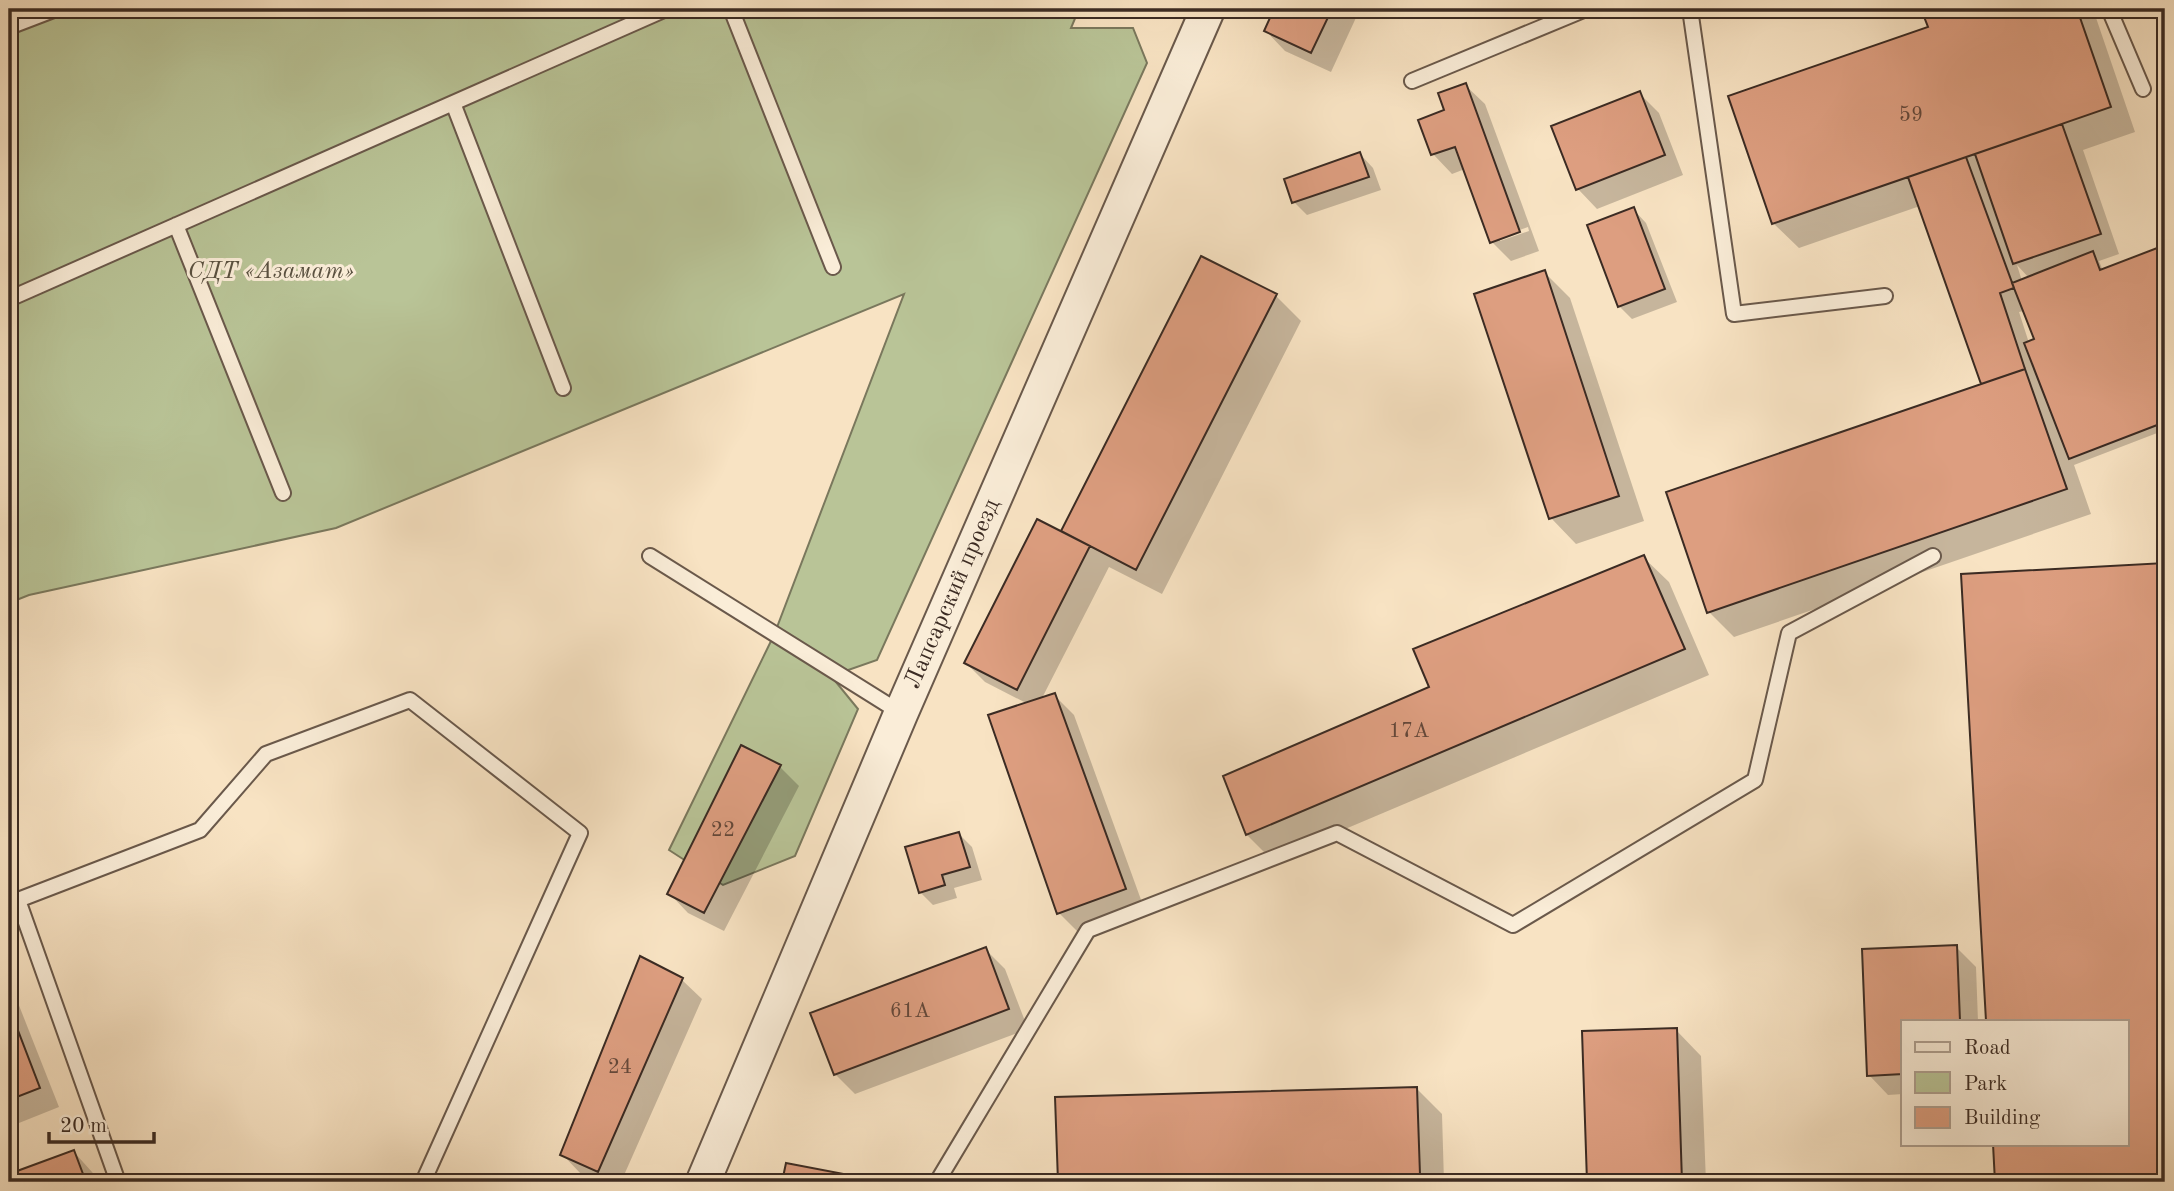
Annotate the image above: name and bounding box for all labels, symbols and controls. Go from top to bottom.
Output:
house number: 59 [1899,105,1923,126]
park label: СДТ «Азамат» [188,260,354,284]
street label: Лапсарский проезд [901,495,1005,692]
house number: 17А [1389,721,1429,742]
house number: 22 [711,820,735,841]
house number: 61А [890,1001,930,1022]
legend [1901,1020,2128,1146]
text: Road [1964,1038,2011,1059]
house number: 24 [608,1057,632,1078]
text: Park [1964,1074,2007,1095]
scale bar [49,1100,154,1144]
text: Building [1964,1108,2041,1129]
text: 20 m [60,1116,107,1137]

